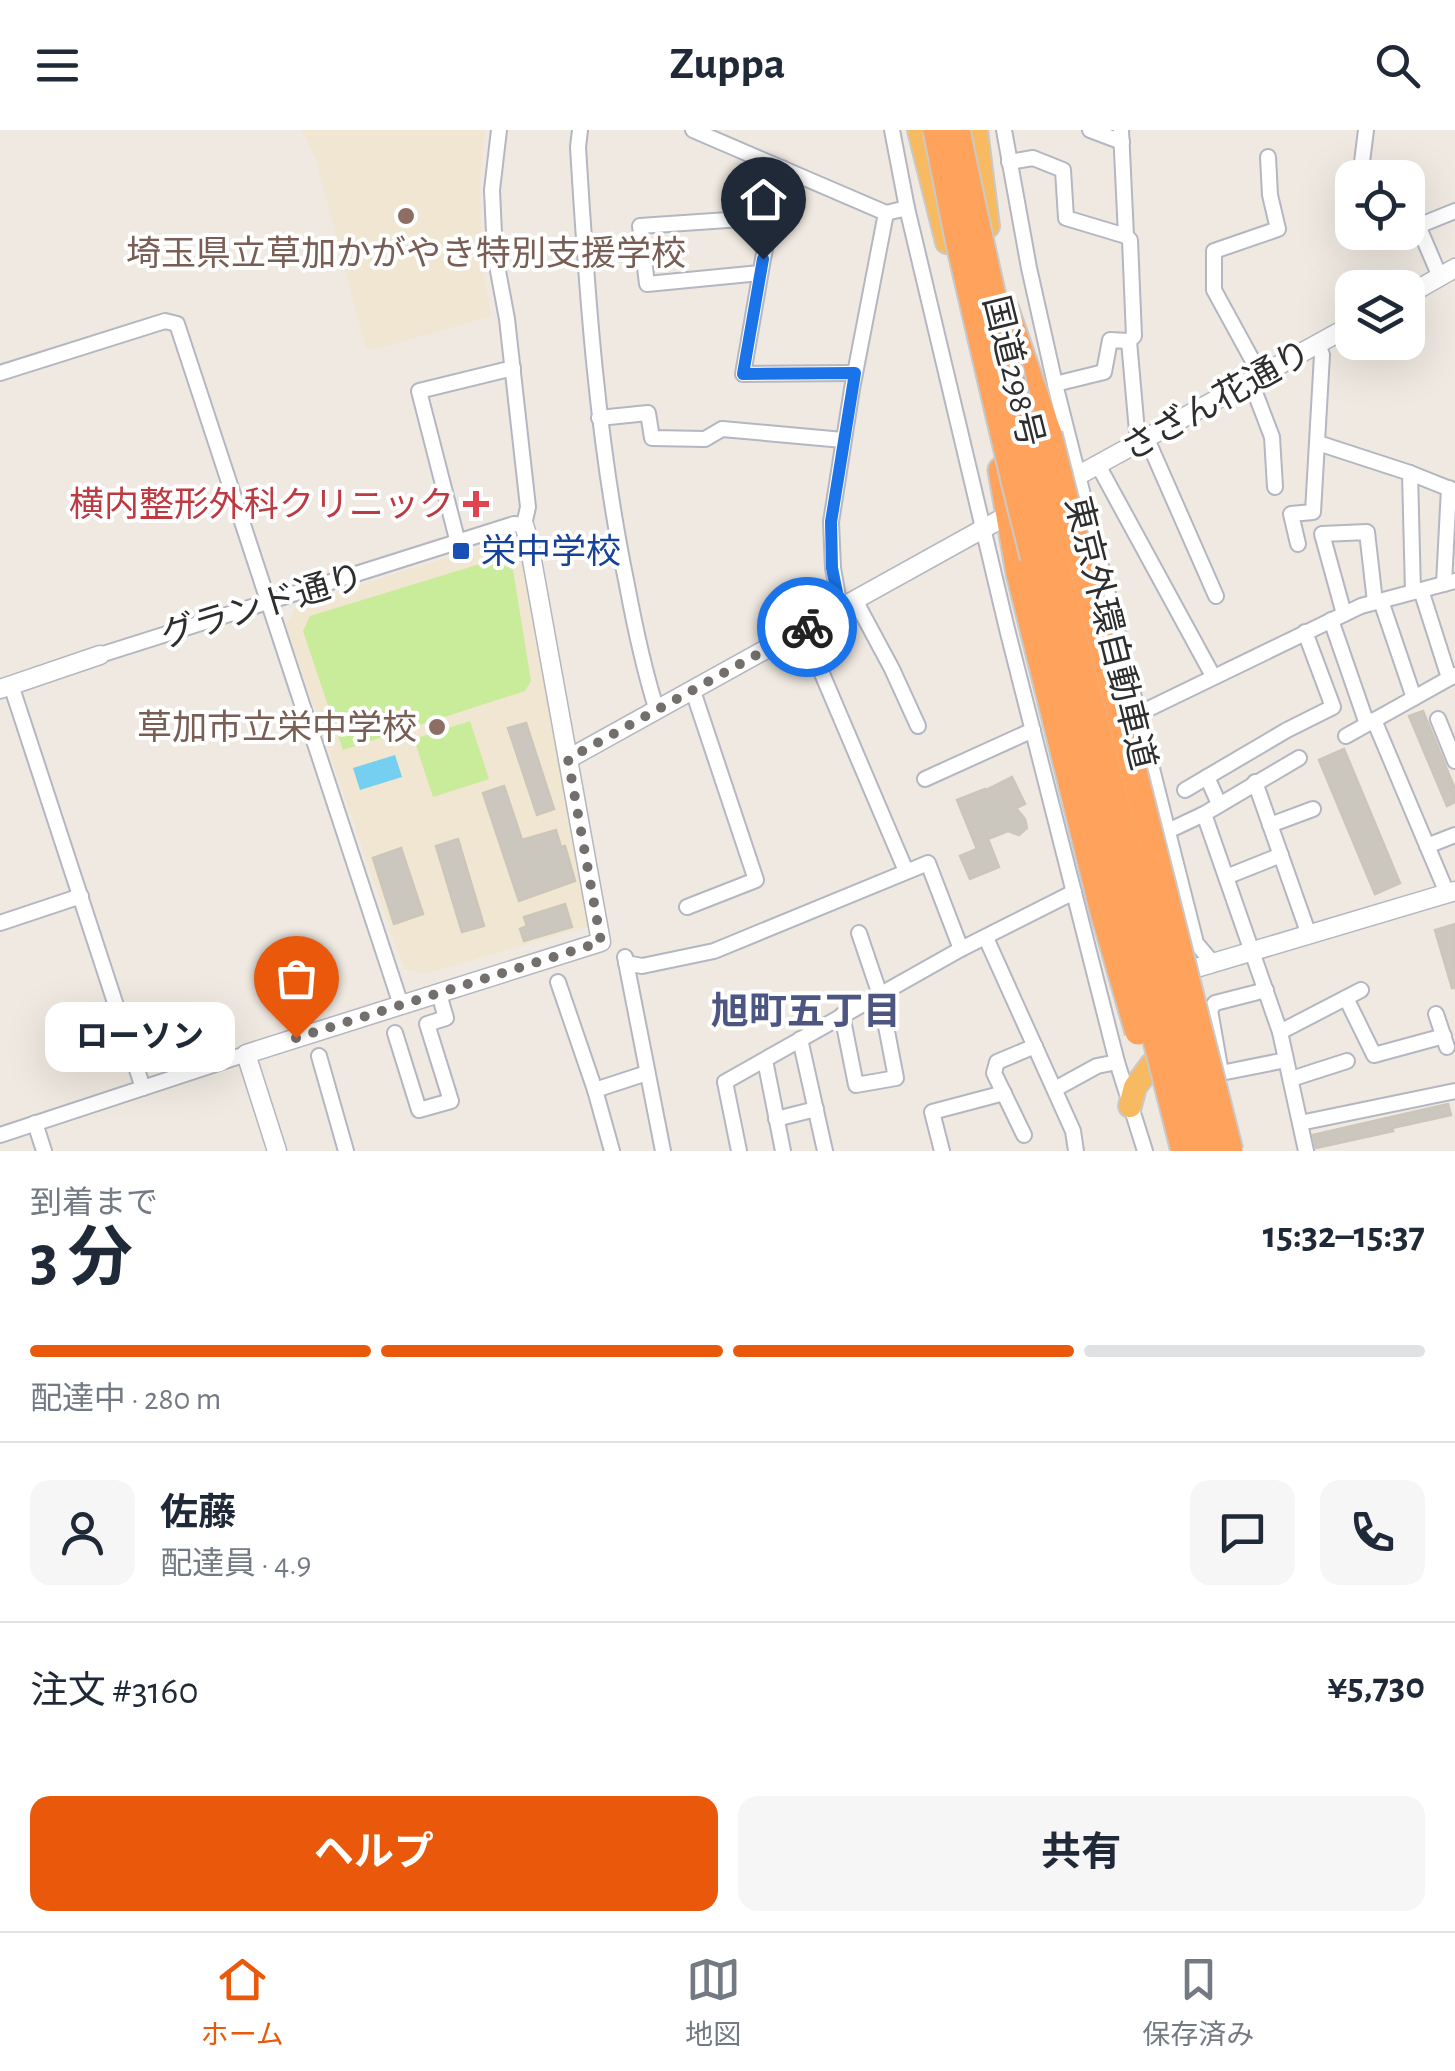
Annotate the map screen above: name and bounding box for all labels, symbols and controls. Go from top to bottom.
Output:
icon: menu [30,38,85,93]
icon: search [1370,38,1425,93]
text: Zuppa [670,42,785,87]
pin [721,157,806,260]
map controls [1335,160,1425,360]
button: locate [1335,160,1425,250]
icon: home [736,172,791,227]
marker: 埼玉県立草加かがやき特別支援学校 [395,205,417,227]
place label: 埼玉県立草加かがやき特別支援学校 [126,235,686,272]
button: layers [1335,270,1425,360]
street label: 国道298号 [977,292,1050,450]
street label: さざん花通り [1115,332,1317,468]
place label: 横内整形外科クリニック [69,486,454,523]
marker: 横内整形外科クリニック [463,491,489,517]
street label: 東京外環自動車道 [1059,493,1162,773]
place label: 栄中学校 [481,533,621,570]
marker: 栄中学校 [450,540,472,562]
street label: グランド通り [156,557,368,654]
courier [757,577,857,677]
icon: bike [780,600,835,655]
place label: 草加市立栄中学校 [137,709,417,746]
marker: 草加市立栄中学校 [426,716,448,738]
pin [254,936,339,1039]
icon: bag [269,951,324,1006]
district label: 旭町五丁目 [711,991,901,1032]
callout: ローソン [46,1003,236,1073]
text: ローソン [76,1021,204,1053]
text: 到着まで [30,1187,158,1219]
text: 15:32–15:37 [1263,1217,1425,1255]
text: 3 分 [30,1227,133,1292]
text: 配達中 · 280 m [30,1383,221,1415]
button: person [30,1480,135,1585]
button: chat [1190,1480,1295,1585]
button: phone [1320,1480,1425,1585]
text: 佐藤 [160,1495,236,1533]
text: 配達員 · 4.9 [160,1548,312,1580]
text: ¥5,730 [1327,1668,1425,1706]
text: 注文 #3160 [30,1673,199,1711]
button: ヘルプ [30,1796,718,1911]
button: 共有 [738,1796,1425,1911]
tab: ホーム [201,1952,284,2053]
tab: 地図 [685,1952,741,2053]
tab: 保存済み [1142,1952,1254,2053]

